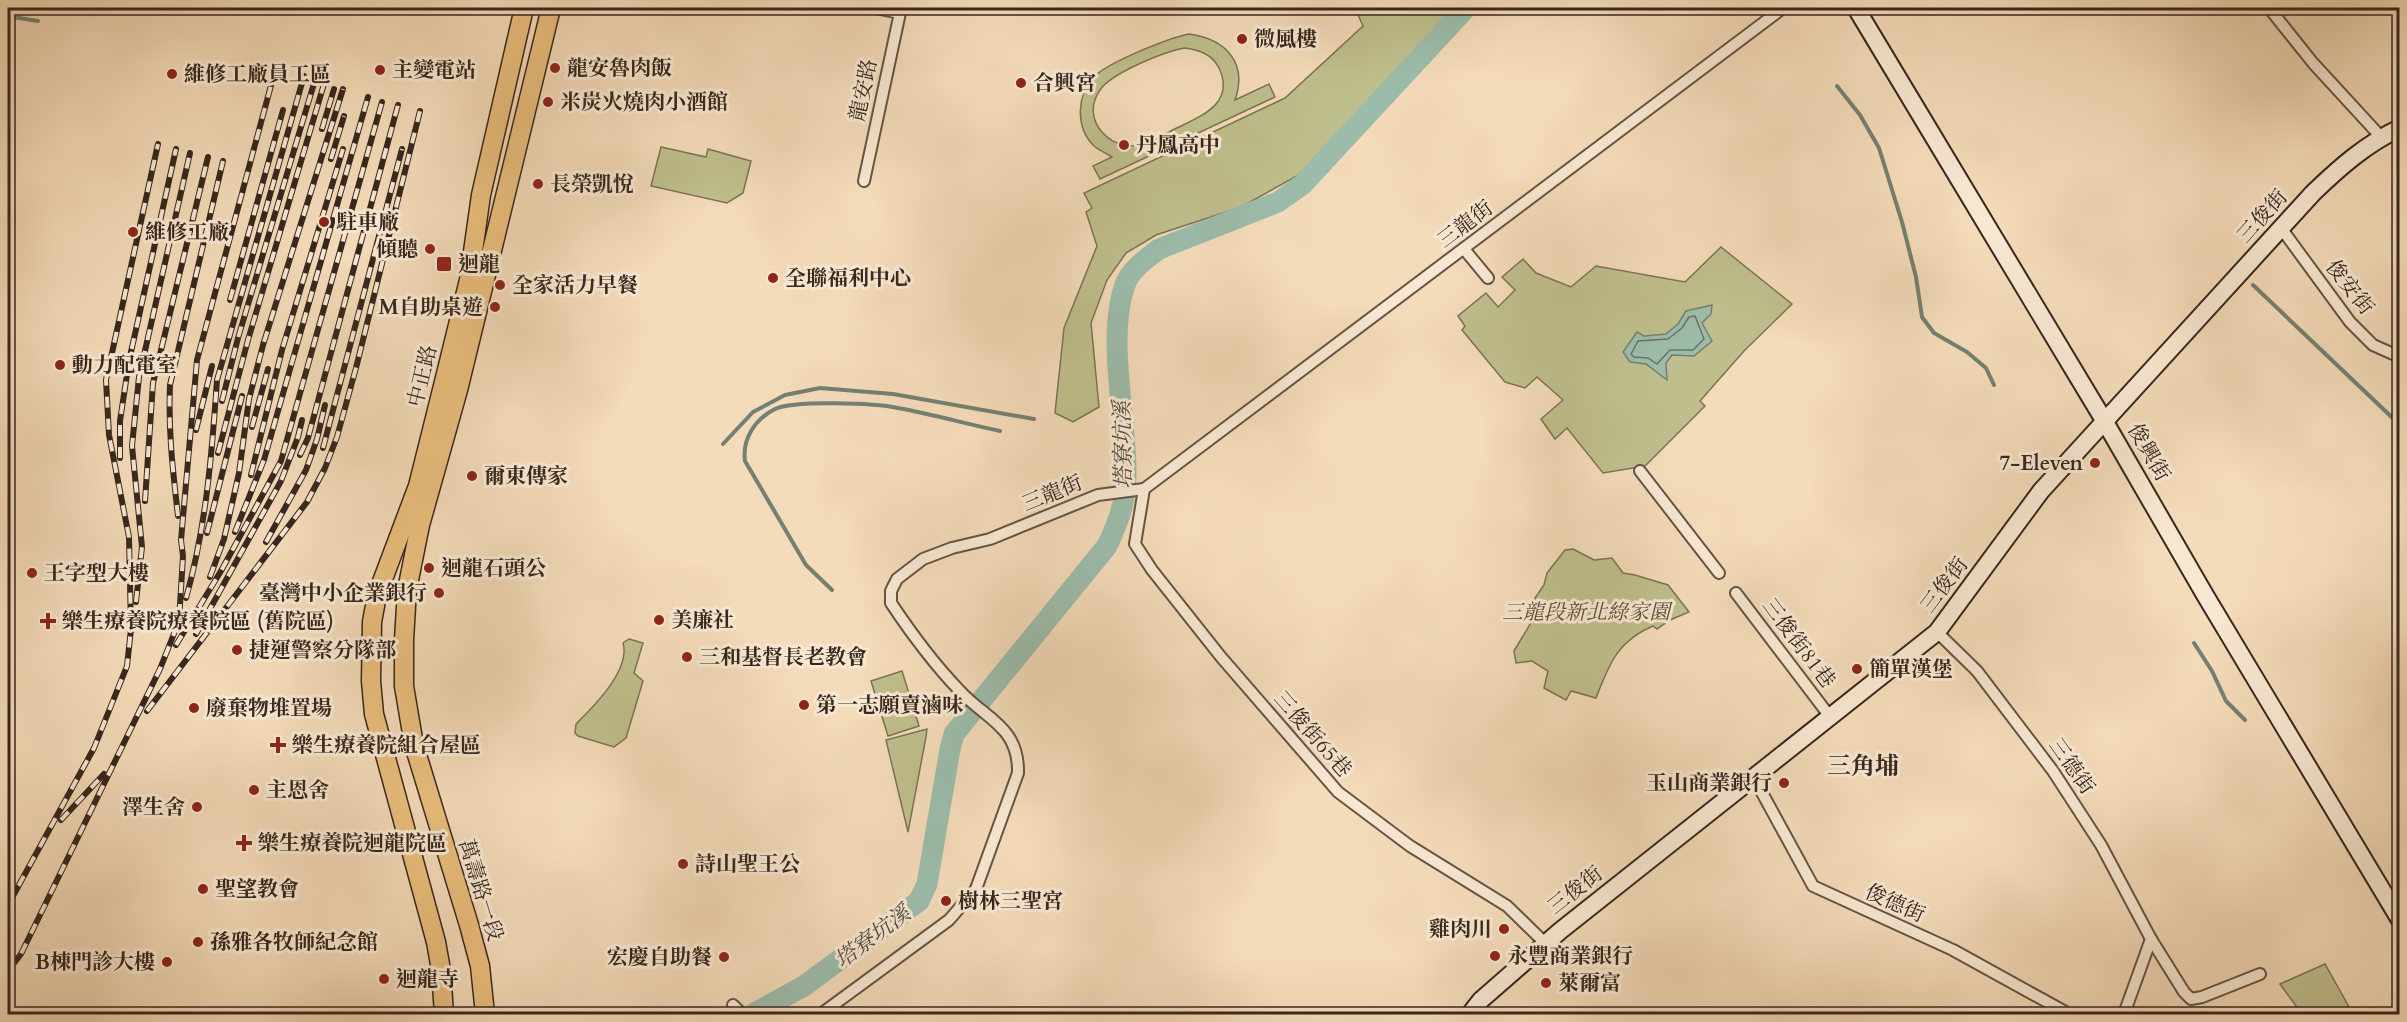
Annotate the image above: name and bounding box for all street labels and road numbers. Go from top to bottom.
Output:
street label: 龍安路 [843,56,884,124]
street label: 三俊街 [2231,183,2294,249]
street label: 三龍街 [1431,194,1499,255]
street label: 俊安街 [2319,254,2380,321]
street label: 中正路 [401,342,444,410]
street label: 俊興街 [2120,418,2177,487]
street label: 三龍街 [1018,468,1087,519]
street label: 三俊街 [1914,551,1975,619]
street label: 三俊街81巷 [1755,592,1842,694]
street label: 三俊街65巷 [1267,685,1358,784]
street label: 三德街 [2042,732,2102,800]
street label: 萬壽路一段 [451,836,510,945]
street label: 三俊街 [1542,860,1609,921]
street label: 俊德街 [1860,877,1929,930]

